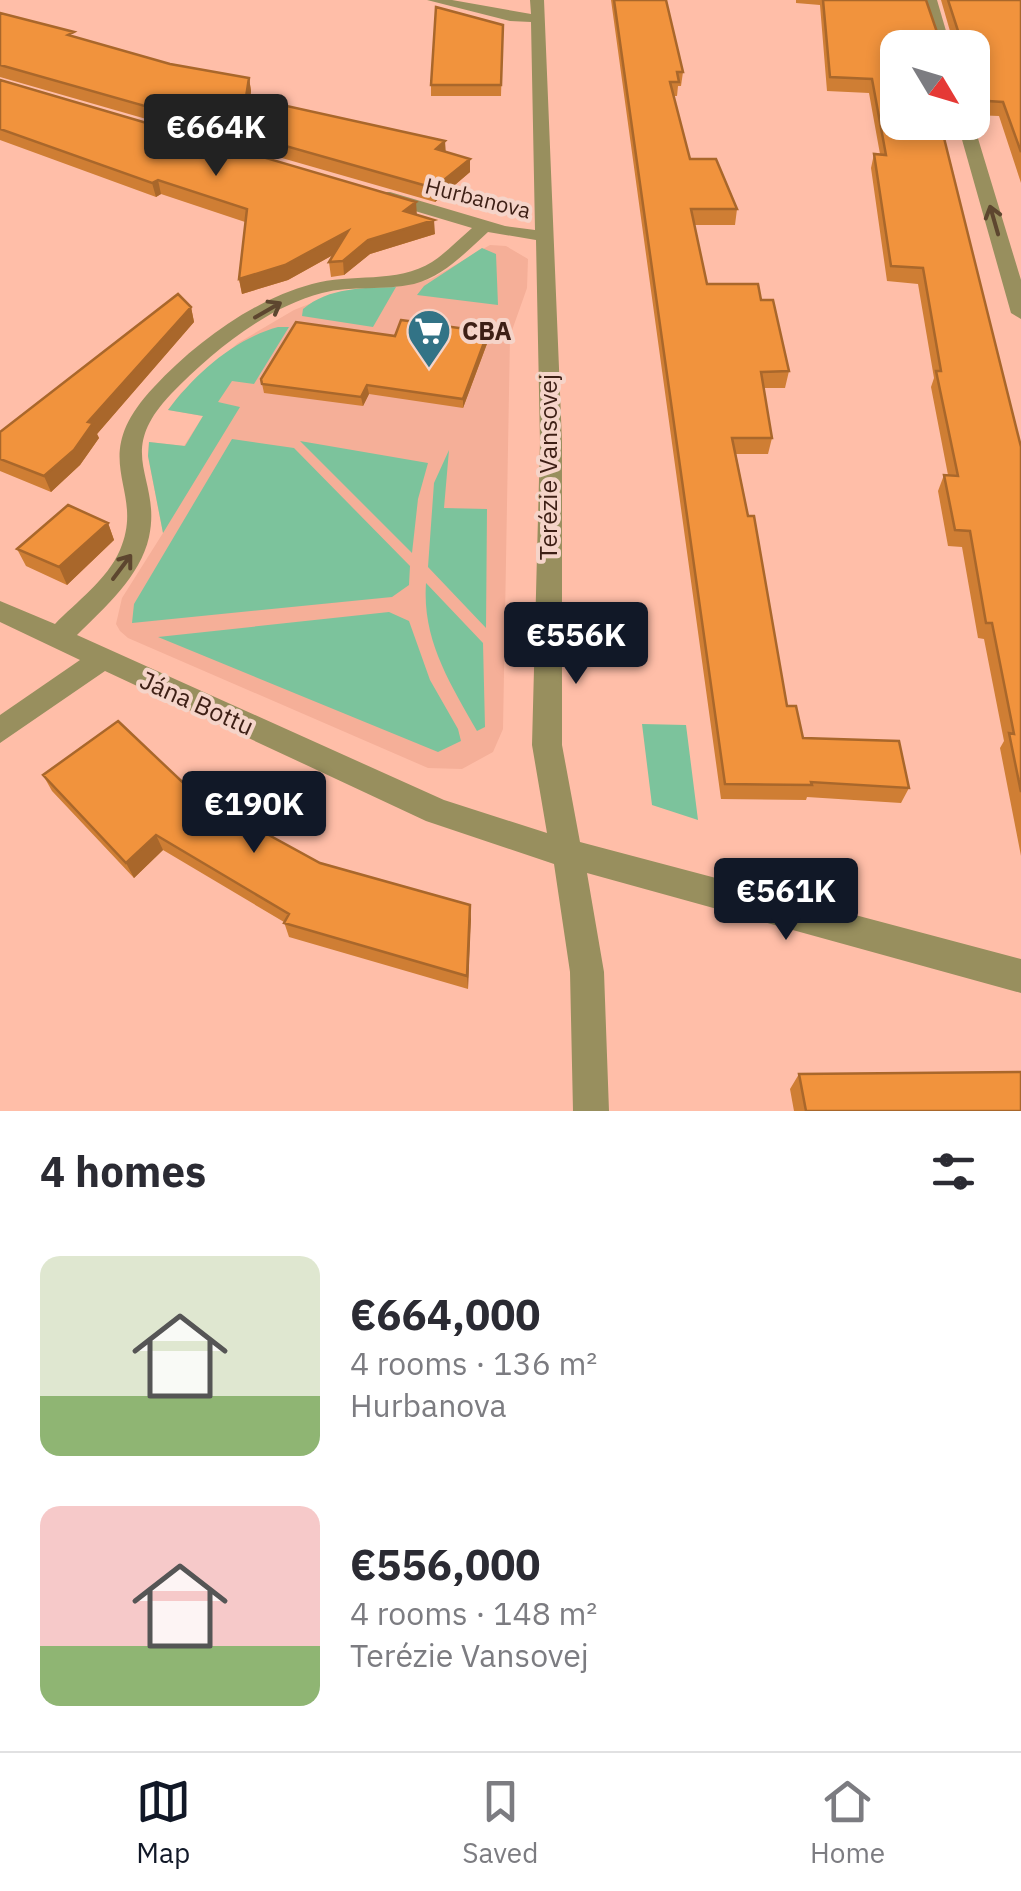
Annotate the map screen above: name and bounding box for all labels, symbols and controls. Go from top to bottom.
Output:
north arrow [880,30,990,140]
map controls [880,30,990,140]
pin: €664K [146,94,286,179]
text: €664K [166,105,266,147]
street label: Hurbanova [422,170,534,225]
one-way arrow [984,204,1002,236]
one-way arrow [253,300,282,320]
supermarket icon: CBA [406,308,452,369]
place label: CBA [462,314,512,347]
street label: Terézie Vansovej [531,374,564,560]
one-way arrow [110,554,132,580]
pin: €556K [506,602,646,687]
text: €556K [526,613,626,655]
street label: Jána Bottu [135,663,259,742]
pin: €190K [184,771,324,856]
text: €190K [204,782,304,824]
pin: €561K [716,858,856,943]
text: €561K [736,869,836,911]
text: 4 homes [40,1144,206,1199]
icon: filters [926,1144,981,1199]
text: €664,000 [350,1287,541,1342]
icon: home [120,1296,240,1416]
text: 4 rooms · 136 m² [350,1342,597,1384]
text: Hurbanova [350,1384,507,1426]
text: €556,000 [350,1537,541,1592]
icon: home [120,1546,240,1666]
text: 4 rooms · 148 m² [350,1592,597,1634]
text: Terézie Vansovej [350,1634,589,1676]
tab: Map [136,1774,191,1871]
tab: Saved [462,1774,538,1871]
tab: Home [810,1774,885,1871]

